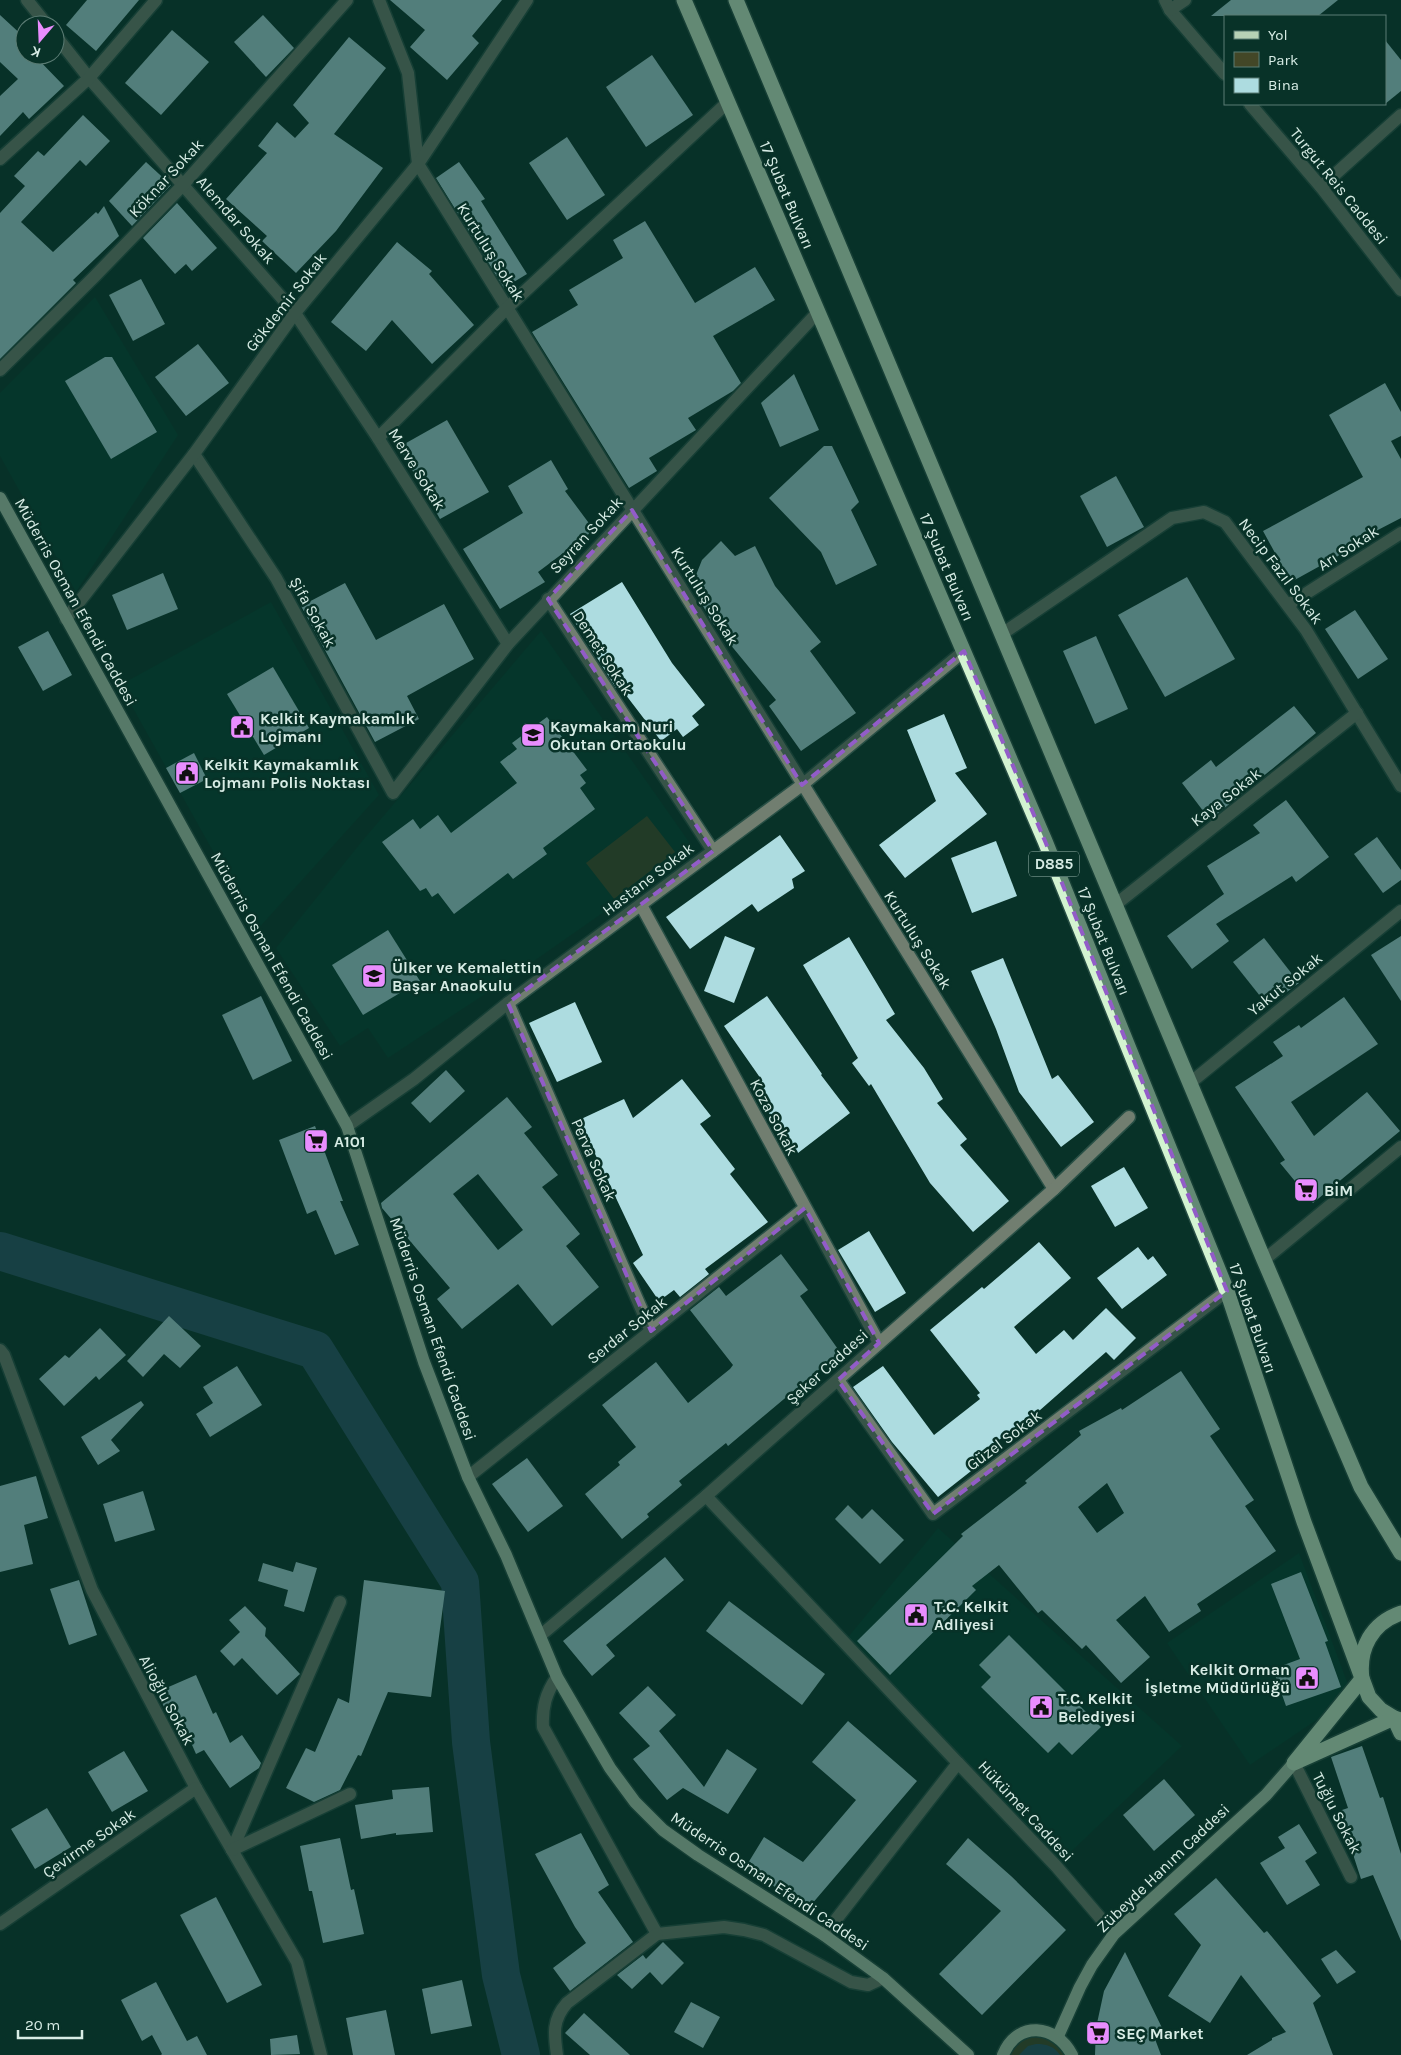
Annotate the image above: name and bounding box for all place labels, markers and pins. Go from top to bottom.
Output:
place label: Kelkit Kaymakamlık Lojmanı [260,709,415,746]
public building icon: Kelkit Kaymakamlık Lojmanı [229,714,255,740]
place label: Kaymakam Nuri Okutan Ortaokulu [550,717,686,754]
school or university icon: Kaymakam Nuri Okutan Ortaokulu [520,722,546,748]
place label: Kelkit Kaymakamlık Lojmanı Polis Noktası [204,755,370,792]
public building icon: Kelkit Kaymakamlık Lojmanı Polis Noktası [174,760,200,786]
place label: Ülker ve Kemalettin Başar Anaokulu [392,958,542,995]
school or university icon: Ülker ve Kemalettin Başar Anaokulu [361,963,387,989]
supermarket icon: A101 [303,1128,329,1154]
place label: A101 [334,1132,366,1151]
supermarket icon: BİM [1293,1177,1319,1203]
place label: BİM [1324,1181,1353,1200]
place label: T.C. Kelkit Adliyesi [934,1597,1008,1634]
public building icon: T.C. Kelkit Adliyesi [903,1602,929,1628]
place label: Kelkit Orman İşletme Müdürlüğü [1145,1660,1290,1697]
public building icon: Kelkit Orman İşletme Müdürlüğü [1294,1665,1320,1691]
place label: T.C. Kelkit Belediyesi [1058,1689,1136,1726]
public building icon: T.C. Kelkit Belediyesi [1028,1694,1054,1720]
supermarket icon: SEÇ Market [1085,2020,1111,2046]
place label: SEÇ Market [1116,2024,1204,2043]

